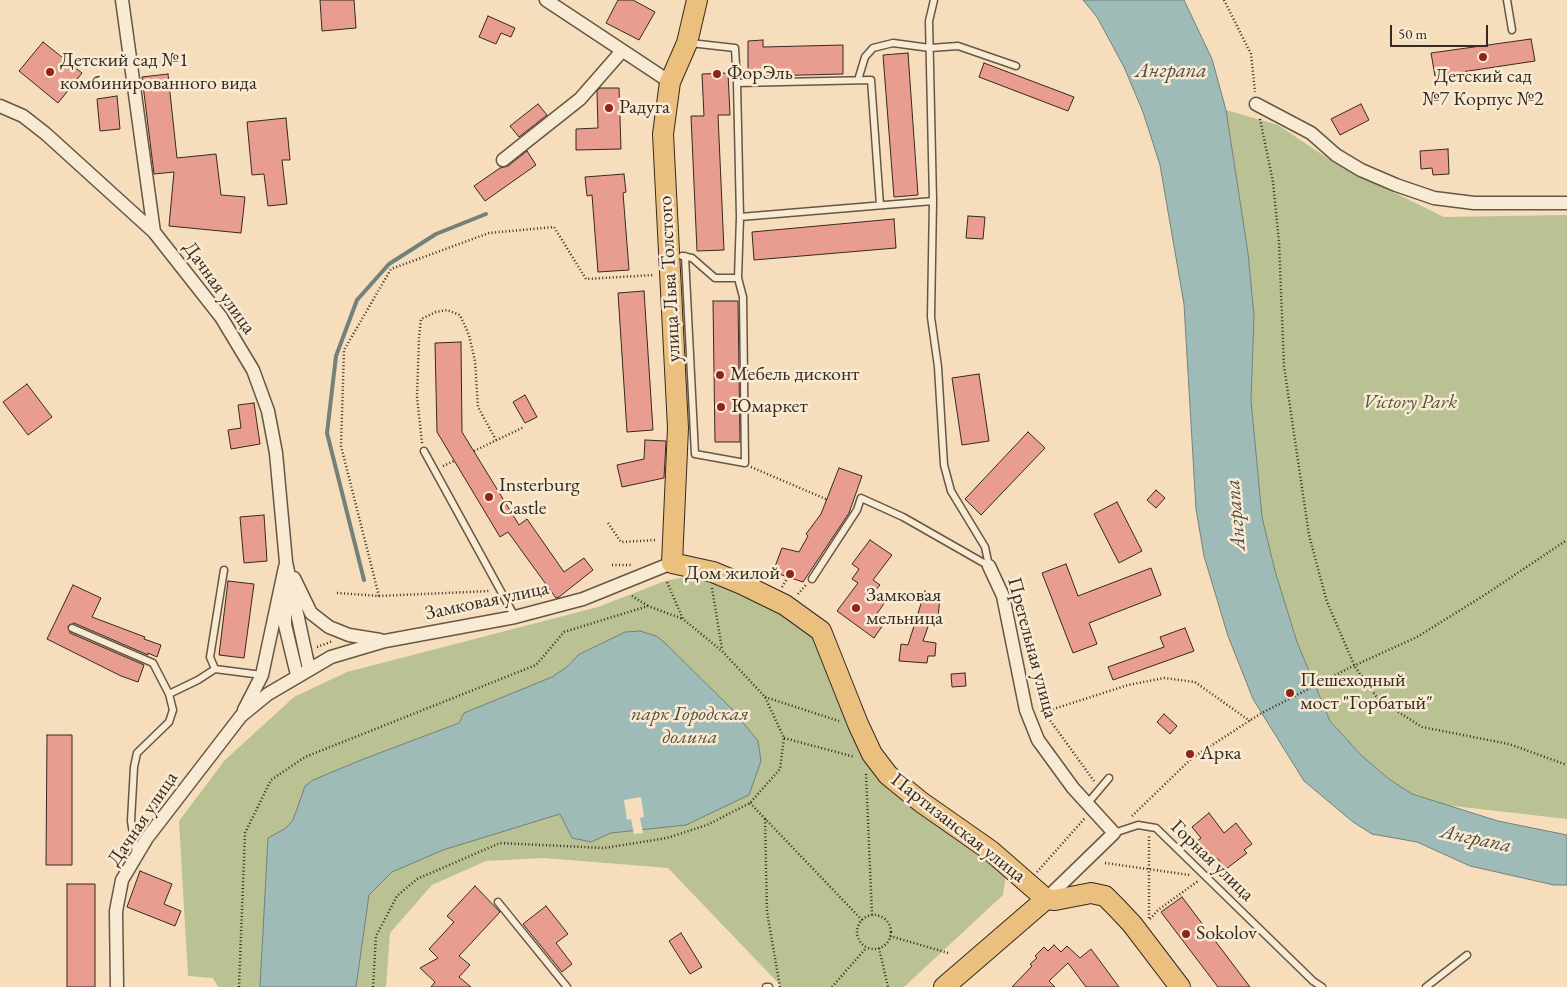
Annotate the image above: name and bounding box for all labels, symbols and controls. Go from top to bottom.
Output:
scale bar [1392,15,1490,47]
text: 50 m [1398,24,1427,43]
place label: Детский сад №1 комбинированного вида [60,49,257,96]
marker: Детский сад №7 Корпус №2 [1477,51,1489,63]
water label: Анграпа [1135,58,1207,84]
place label: ФорЭль [727,62,793,86]
place label: Детский сад №7 Корпус №2 [1422,65,1544,112]
marker: Детский сад №1 комбинированного вида [44,66,56,78]
marker: ФорЭль [711,68,723,80]
place label: Радуга [619,96,670,120]
marker: Радуга [603,102,615,114]
street label: улица Льва Толстого [654,195,686,363]
street label: Дачная улица [177,237,261,339]
place label: Мебель дисконт [730,363,860,387]
marker: Мебель дисконт [714,369,726,381]
park label: Victory Park [1363,391,1457,415]
place label: Юмаркет [731,395,808,419]
marker: Юмаркет [715,401,727,413]
place label: Insterburg Castle [499,474,580,521]
water label: Анграпа [1220,478,1252,552]
marker: Insterburg Castle [483,491,495,503]
place label: Дом жилой [685,562,780,586]
marker: Дом жилой [784,568,796,580]
street label: Прегельная улица [1002,575,1062,721]
street label: Замковая улица [423,576,551,626]
place label: Замковая мельница [866,584,943,631]
marker: Замковая мельница [850,602,862,614]
place label: Пешеходный мост "Горбатый" [1300,669,1433,716]
marker: Пешеходный мост "Горбатый" [1284,687,1296,699]
park label: парк Городская долина [631,703,749,750]
place label: Арка [1200,742,1241,766]
marker: Арка [1184,748,1196,760]
street label: Дачная улица [103,767,183,871]
street label: Партизанская улица [886,768,1030,888]
street label: Горная улица [1165,815,1259,907]
water label: Анграпа [1438,819,1514,859]
place label: Sokolov [1196,922,1257,946]
marker: Sokolov [1180,928,1192,940]

